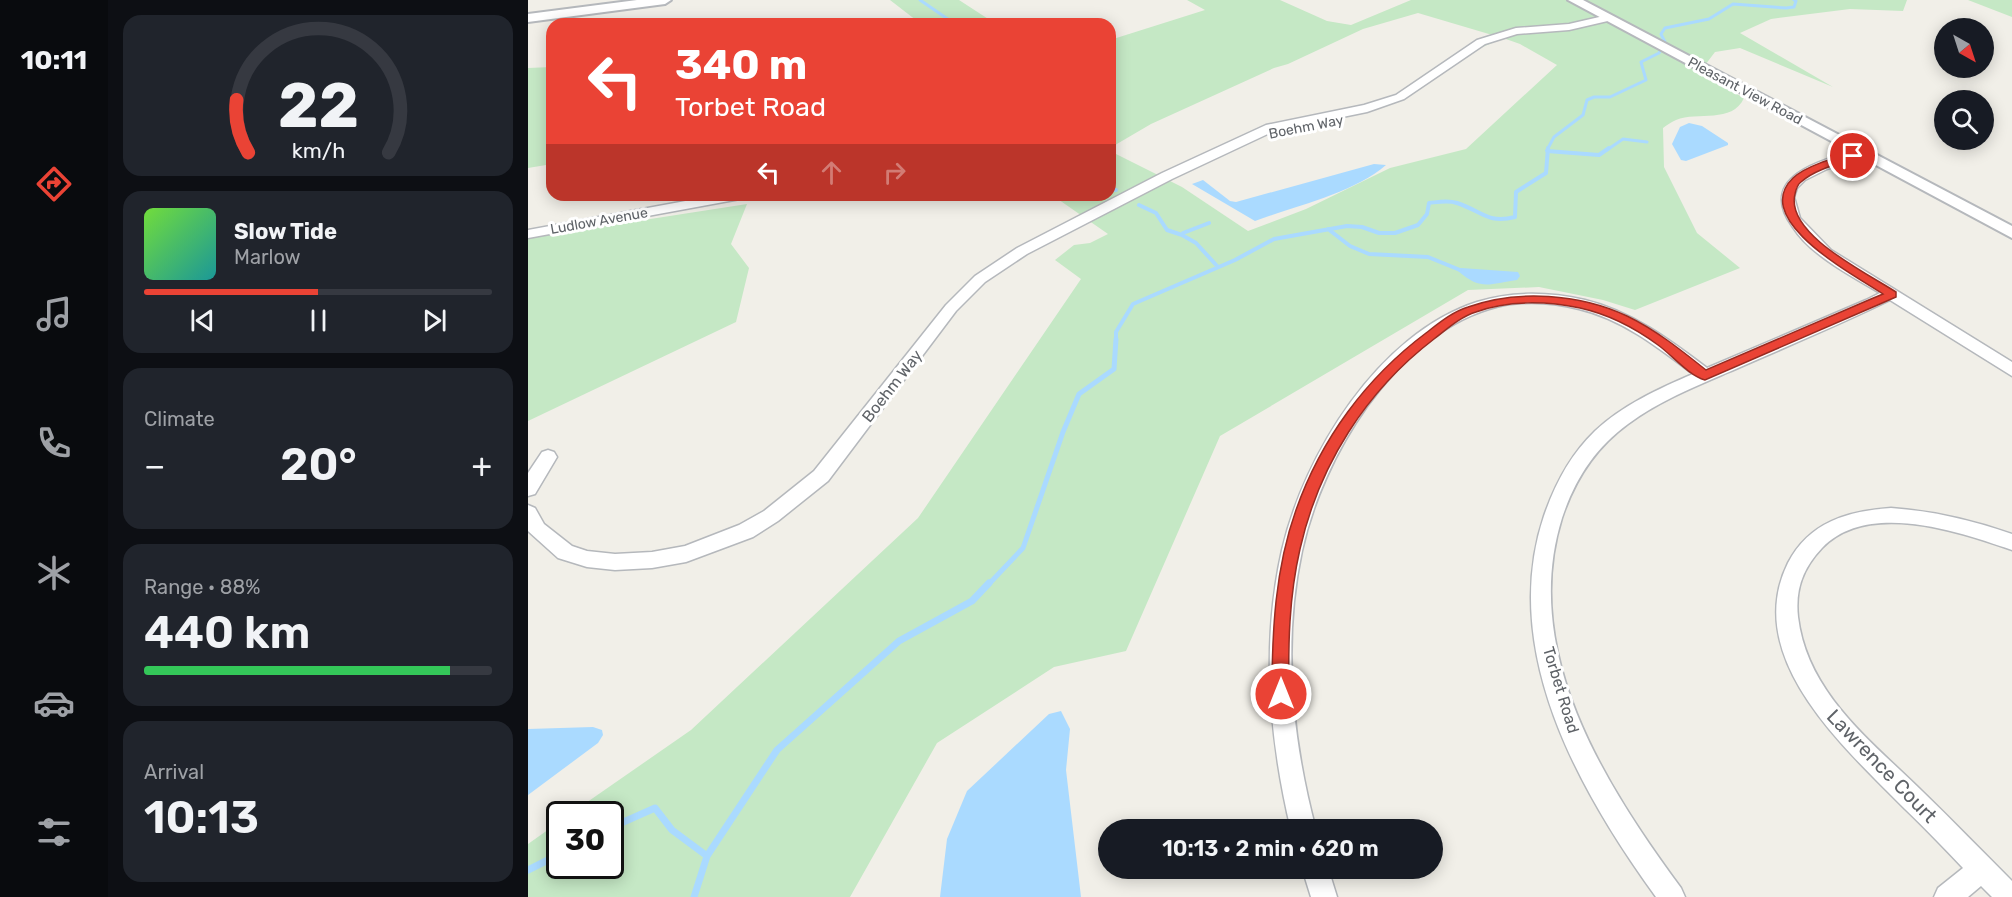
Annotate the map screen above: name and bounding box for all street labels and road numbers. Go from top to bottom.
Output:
street label: Pleasant View Road [1685,54,1805,128]
street label: Boehm Way [1267,111,1345,143]
street label: Ludlow Avenue [549,204,649,238]
street label: Boehm Way [858,346,926,426]
street label: Torbet Road [1539,644,1583,736]
street label: Lawrence Court [1822,704,1942,828]

